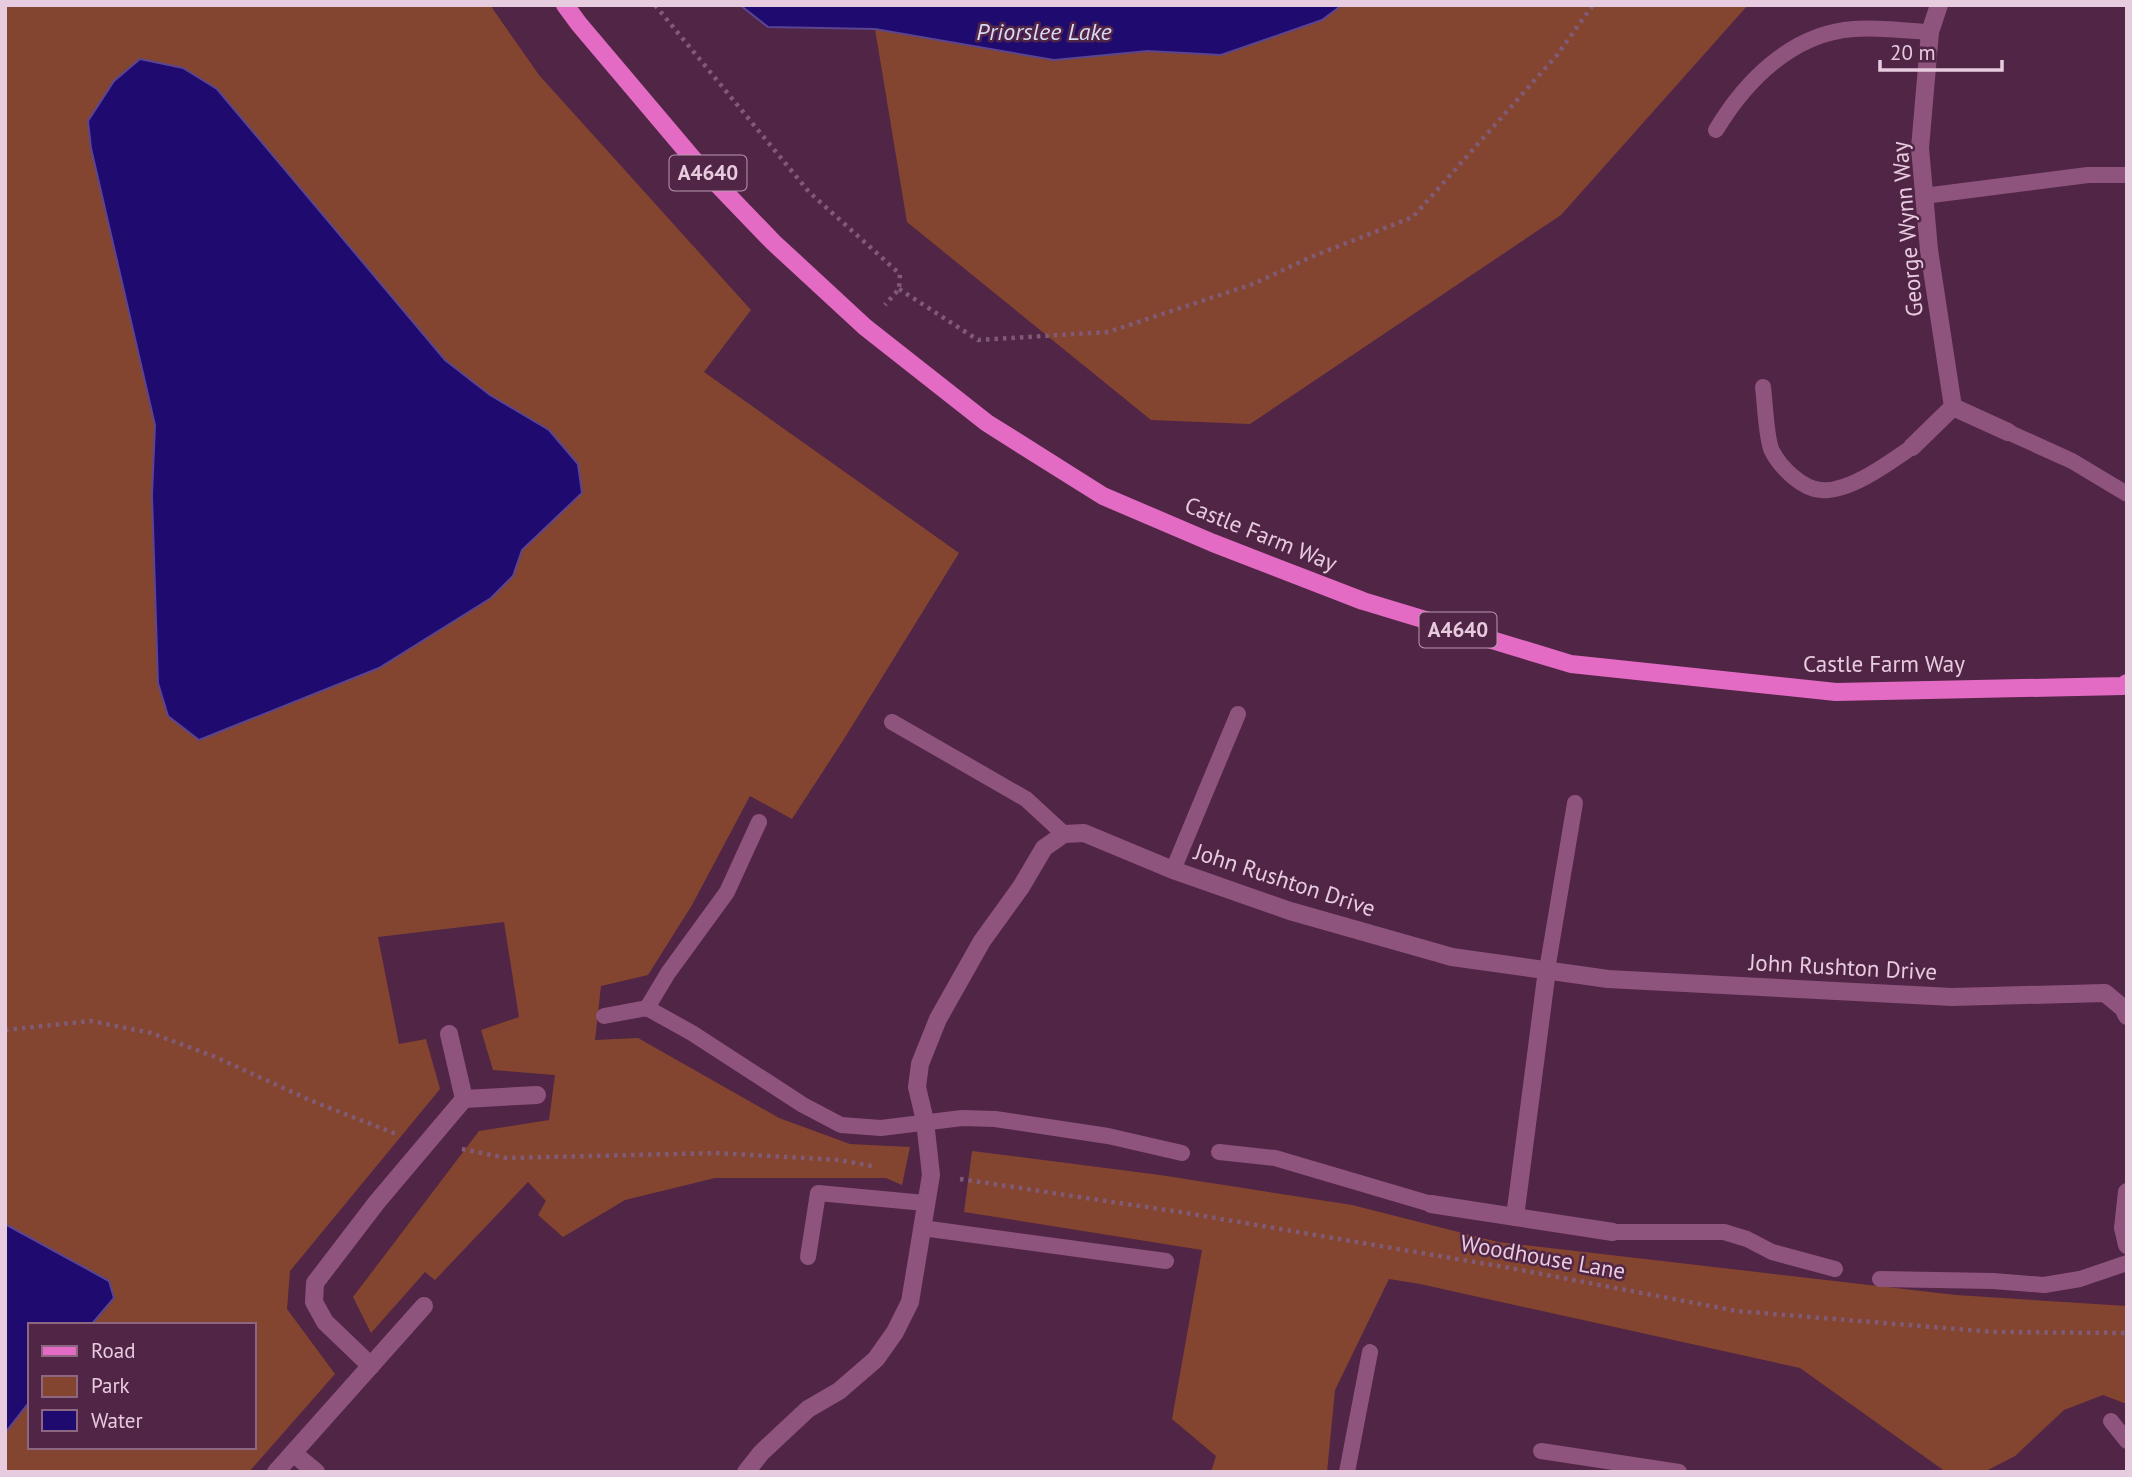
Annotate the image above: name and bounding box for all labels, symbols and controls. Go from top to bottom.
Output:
water label: Priorslee Lake [976,16,1112,47]
scale bar [1880,28,2002,72]
text: 20 m [1890,39,1936,66]
street label: George Wynn Way [1884,140,1929,318]
road number: A4640 [670,156,746,190]
street label: Castle Farm Way [1181,490,1342,577]
road number: A4640 [1420,612,1496,648]
street label: Castle Farm Way [1803,649,1965,678]
street label: John Rushton Drive [1190,836,1379,922]
street label: John Rushton Drive [1747,947,1938,986]
street label: Woodhouse Lane [1458,1228,1628,1285]
legend [28,1323,256,1449]
text: Road [91,1337,135,1364]
text: Park [91,1372,130,1399]
text: Water [91,1407,143,1434]

